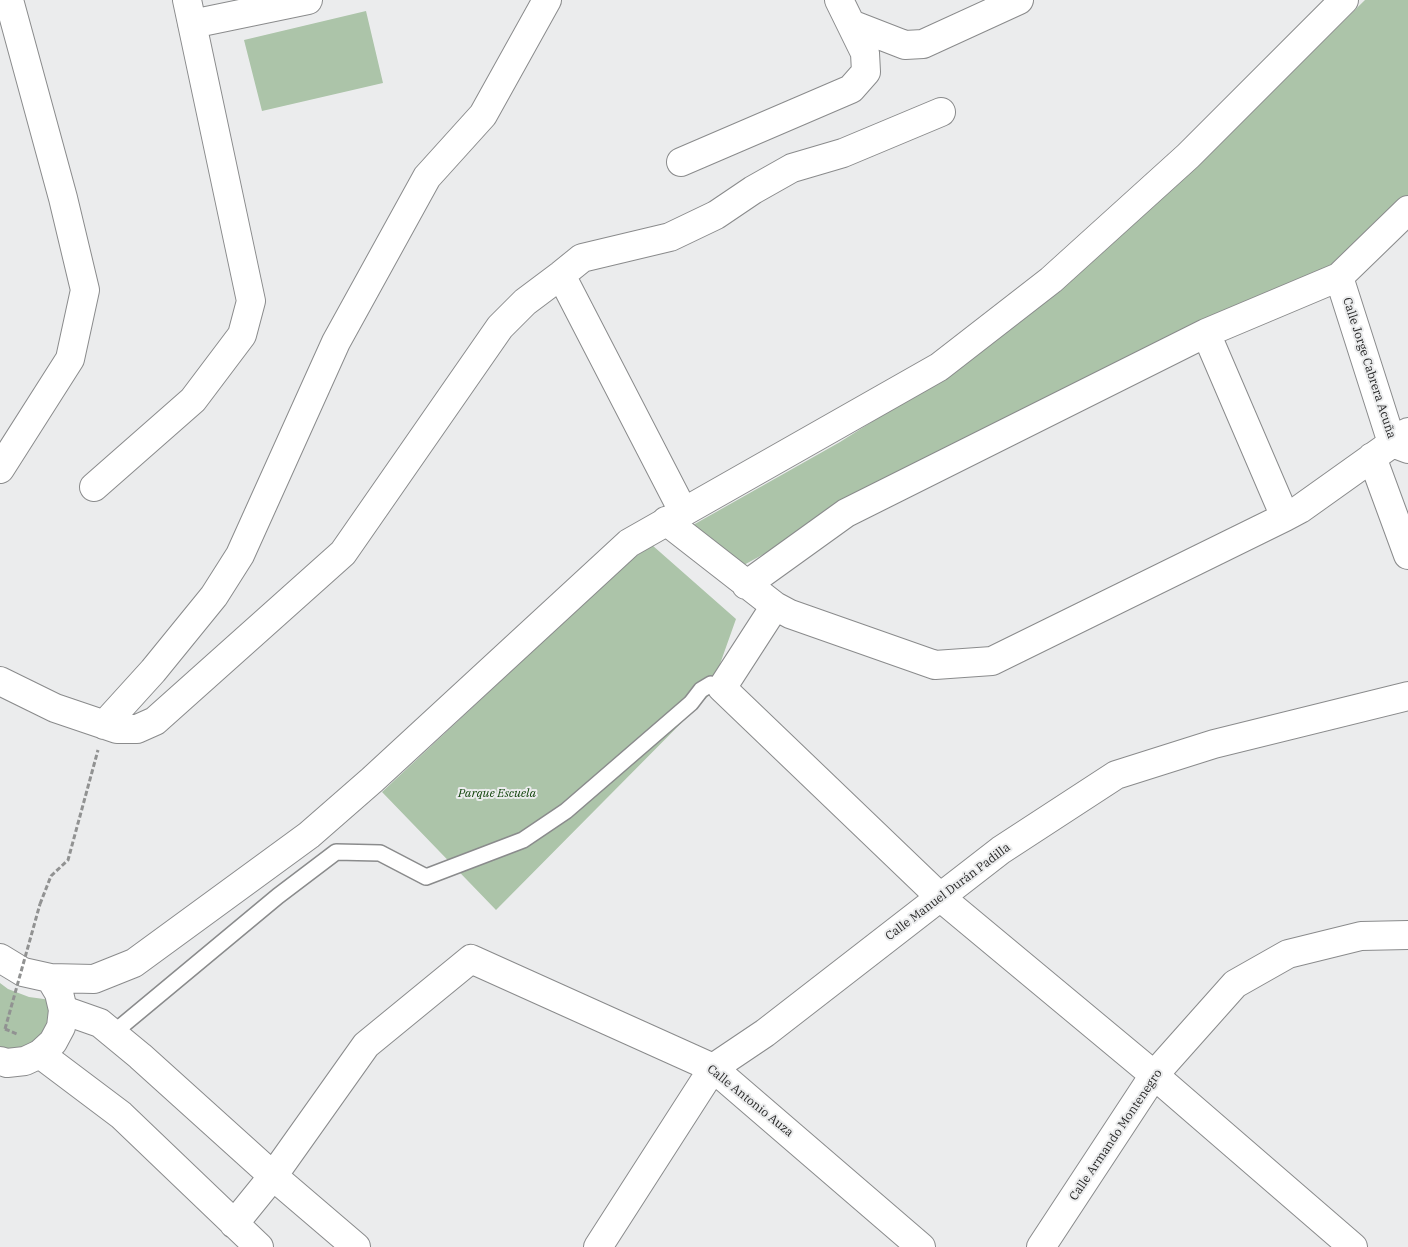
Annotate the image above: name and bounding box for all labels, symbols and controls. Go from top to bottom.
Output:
street label: Calle Jorge Cabrera Acuña [1339,296,1399,440]
park label: Parque Escuela [458,787,536,801]
street label: Calle Manuel Durán Padilla [883,840,1013,944]
street label: Calle Antonio Auza [704,1062,796,1140]
street label: Calle Armando Montenegro [1067,1067,1165,1203]

